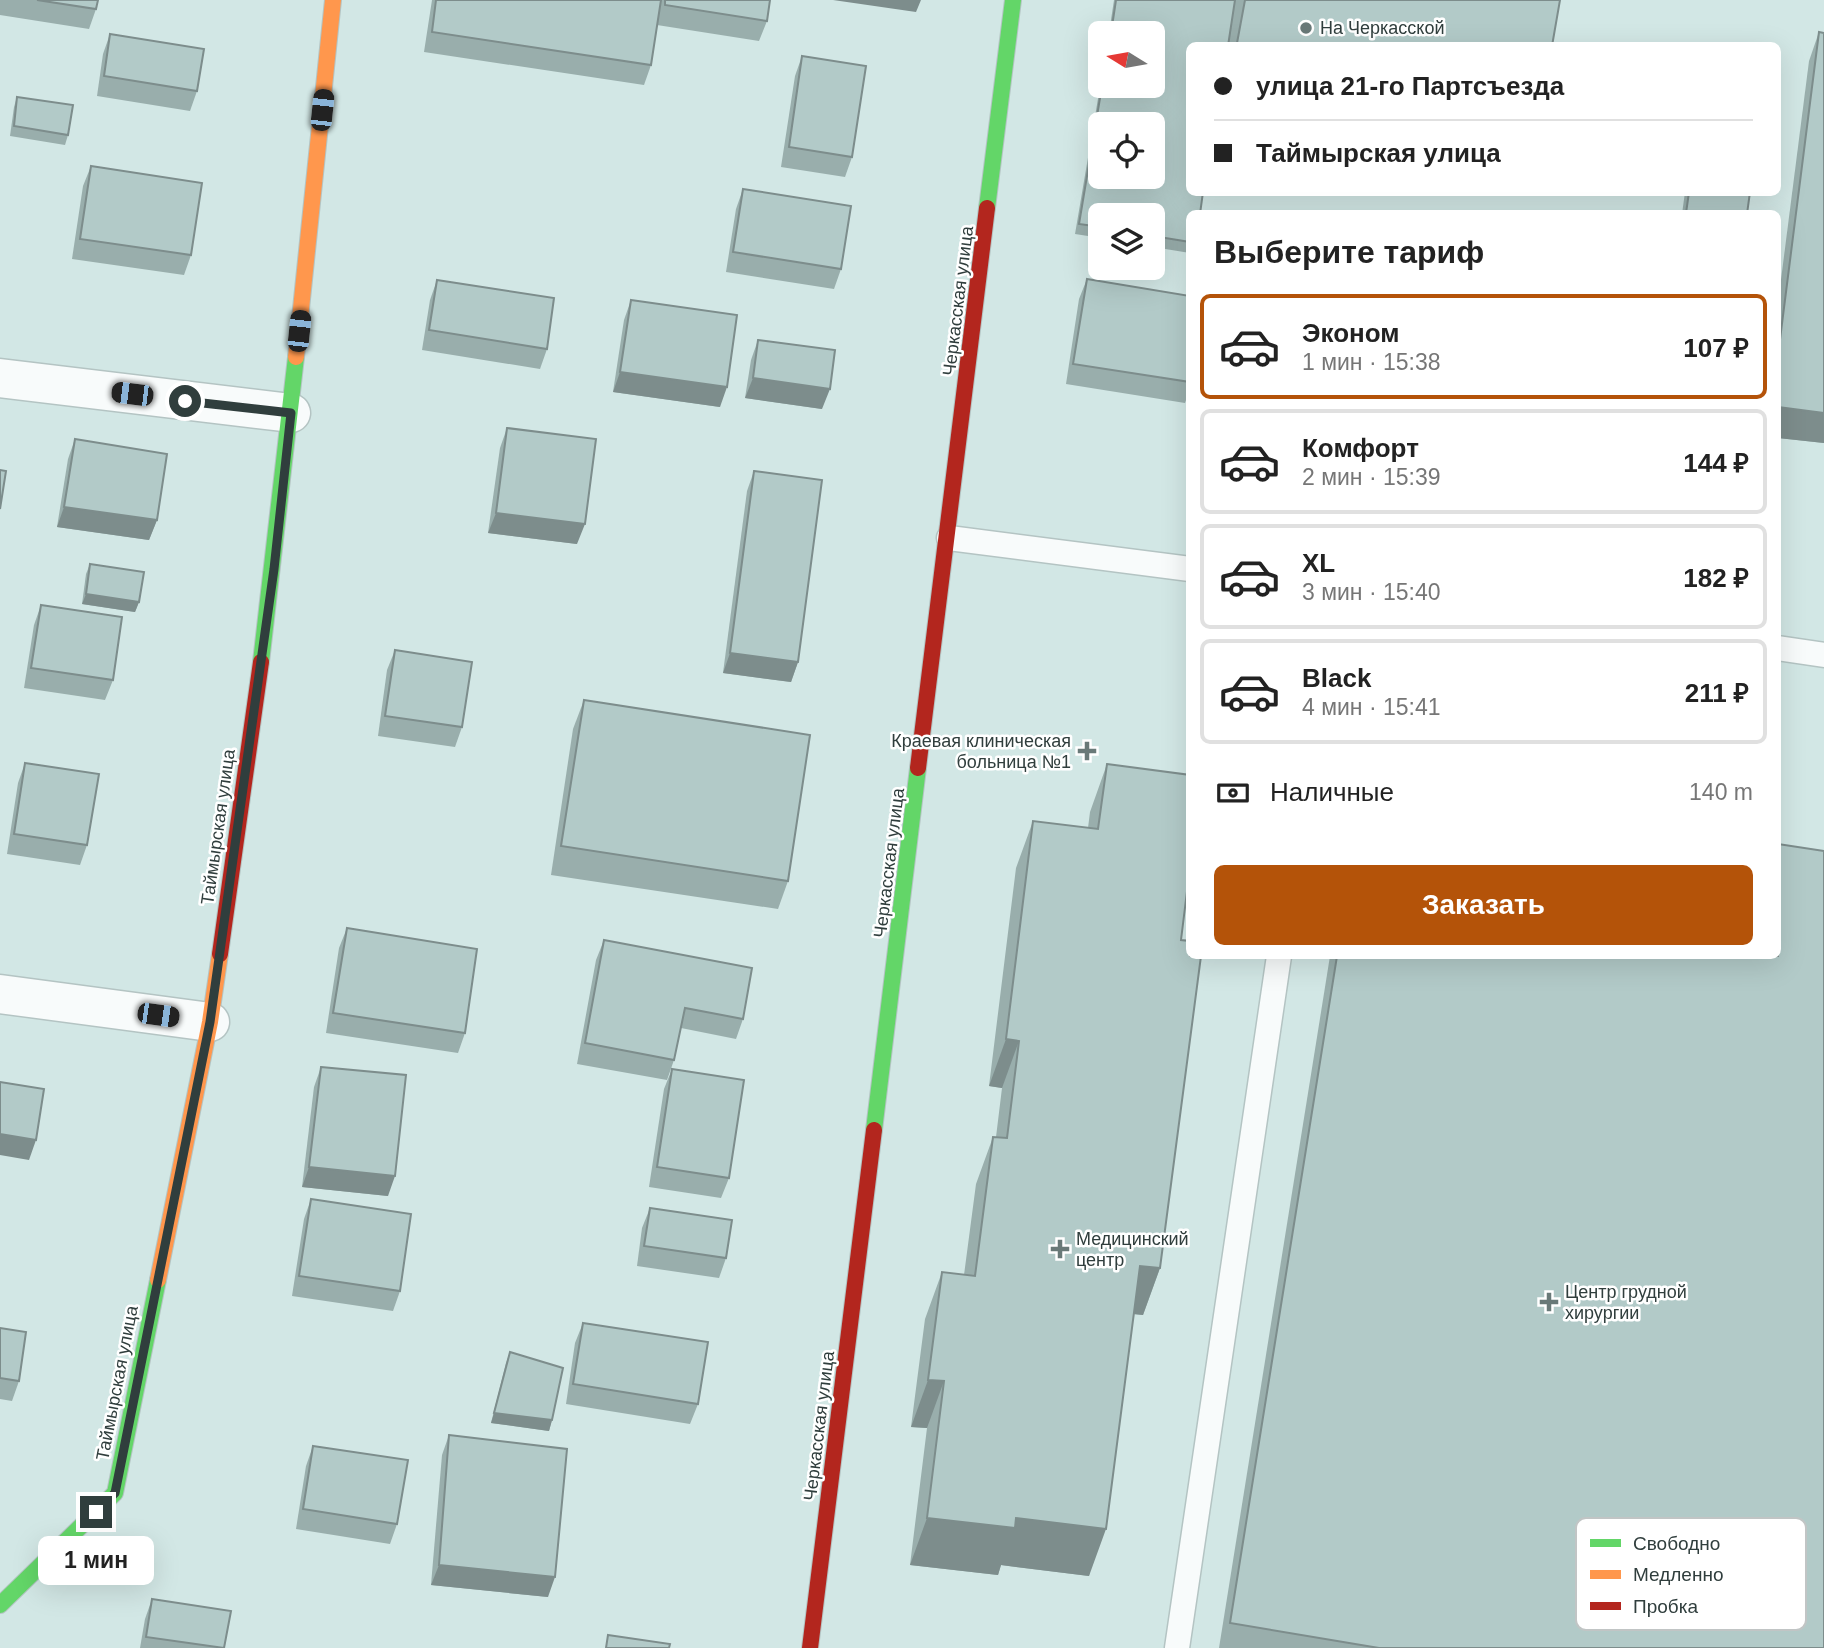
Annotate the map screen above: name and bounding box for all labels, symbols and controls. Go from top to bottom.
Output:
place label: На Черкасской [1320,18,1444,38]
marker: На Черкасской [1298,20,1314,36]
north arrow [1088,21,1166,98]
map controls [1088,21,1165,280]
text: улица 21-го Партсъезда [1256,71,1564,101]
car [310,88,335,132]
button: locate [1088,112,1165,189]
text: Таймырская улица [1256,138,1501,168]
button: layers [1088,203,1165,280]
street label: Черкасская улица [939,224,977,377]
text: Выберите тариф [1214,234,1484,270]
car [287,309,312,353]
icon: car [1218,315,1281,378]
text: Эконом [1302,318,1400,348]
text: 107 ₽ [1683,333,1749,363]
text: 1 мин · 15:38 [1302,349,1441,375]
car [110,381,155,407]
route start [169,385,201,417]
icon: car [1218,430,1281,493]
text: Комфорт [1302,433,1419,463]
text: 144 ₽ [1683,448,1749,478]
text: 2 мин · 15:39 [1302,464,1441,490]
icon: car [1218,545,1281,608]
text: XL [1302,548,1335,578]
text: 182 ₽ [1683,563,1749,593]
text: 3 мин · 15:40 [1302,579,1441,605]
icon: car [1218,660,1281,723]
text: Black [1302,663,1371,693]
text: 211 ₽ [1685,678,1749,708]
text: 4 мин · 15:41 [1302,694,1441,720]
place label: Краевая клиническая больница №1 [891,731,1071,772]
marker: Краевая клиническая больница №1 [1077,741,1097,761]
street label: Таймырская улица [197,747,239,906]
icon: cash [1214,774,1252,812]
text: Наличные [1270,777,1394,807]
text: 140 m [1689,779,1753,805]
street label: Черкасская улица [870,786,908,939]
button: Заказать [1214,865,1753,945]
car [136,1002,181,1028]
place label: Медицинский центр [1076,1229,1189,1270]
marker: Медицинский центр [1050,1239,1070,1259]
place label: Центр грудной хирургии [1565,1282,1687,1323]
marker: Центр грудной хирургии [1539,1292,1559,1312]
street label: Таймырская улица [92,1303,142,1462]
street label: Черкасская улица [800,1349,838,1502]
route end [80,1496,112,1528]
legend [1576,1518,1806,1630]
text: Свободно [1633,1533,1720,1554]
callout: 1 мин [38,1536,154,1586]
text: 1 мин [64,1547,128,1573]
text: Медленно [1633,1564,1723,1585]
text: Пробка [1633,1596,1698,1617]

